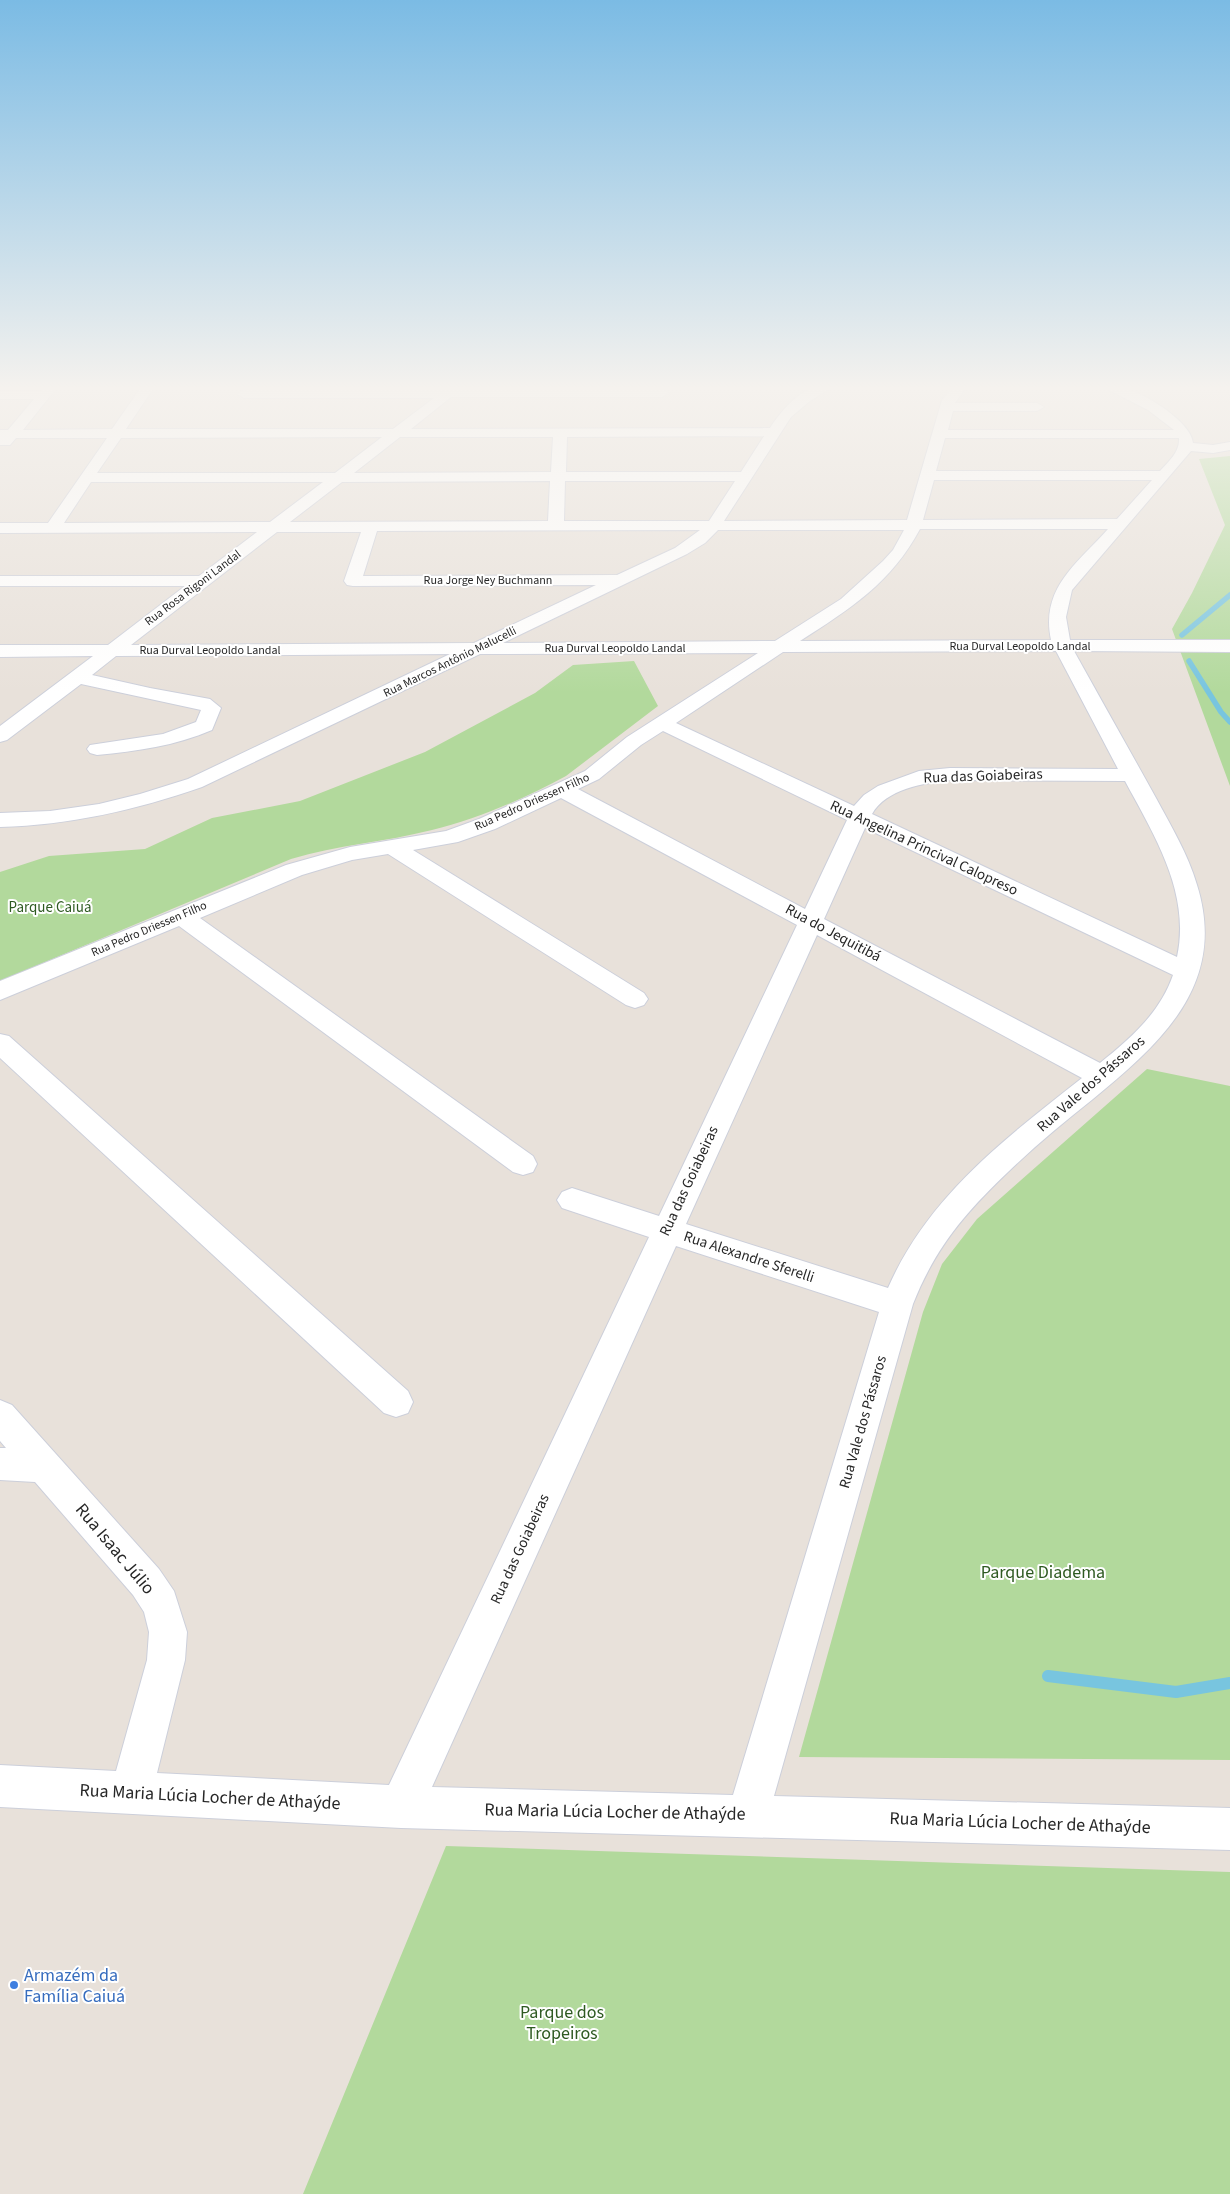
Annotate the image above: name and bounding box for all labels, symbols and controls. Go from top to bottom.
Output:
street label: Rua Rosa Rigoni Landal [141,546,245,630]
street label: Rua Jorge Ney Buchmann [424,572,552,589]
street label: Rua Marcos Antônio Malucelli [381,622,519,702]
street label: Rua Durval Leopoldo Landal [949,638,1091,655]
street label: Rua Durval Leopoldo Landal [544,640,686,657]
street label: Rua Durval Leopoldo Landal [139,642,281,659]
street label: Rua das Goiabeiras [923,763,1043,789]
street label: Rua Pedro Driessen Filho [472,769,592,835]
street label: Rua Angelina Princival Calopreso [827,795,1021,901]
park label: Parque Caiuá [9,897,91,918]
street label: Rua Pedro Driessen Filho [88,897,210,961]
street label: Rua do Jequitibá [781,899,885,967]
street label: Rua Vale dos Pássaros [1032,1031,1150,1137]
street label: Rua das Goiabeiras [654,1123,724,1239]
street label: Rua Alexandre Sferelli [681,1226,817,1288]
street label: Rua Vale dos Pássaros [834,1353,892,1491]
street label: Rua das Goiabeiras [485,1491,555,1607]
street label: Rua Isaac Júlio [69,1498,161,1600]
park label: Parque Diadema [981,1560,1105,1585]
street label: Rua Maria Lúcia Locher de Athaýde [79,1778,341,1816]
street label: Rua Maria Lúcia Locher de Athaýde [484,1797,746,1827]
street label: Rua Maria Lúcia Locher de Athaýde [889,1806,1151,1840]
place label: Armazém da Família Caiuá [24,1963,125,2009]
marker: Armazém da Família Caiuá [8,1979,20,1991]
park label: Parque dos Tropeiros [520,2000,604,2046]

